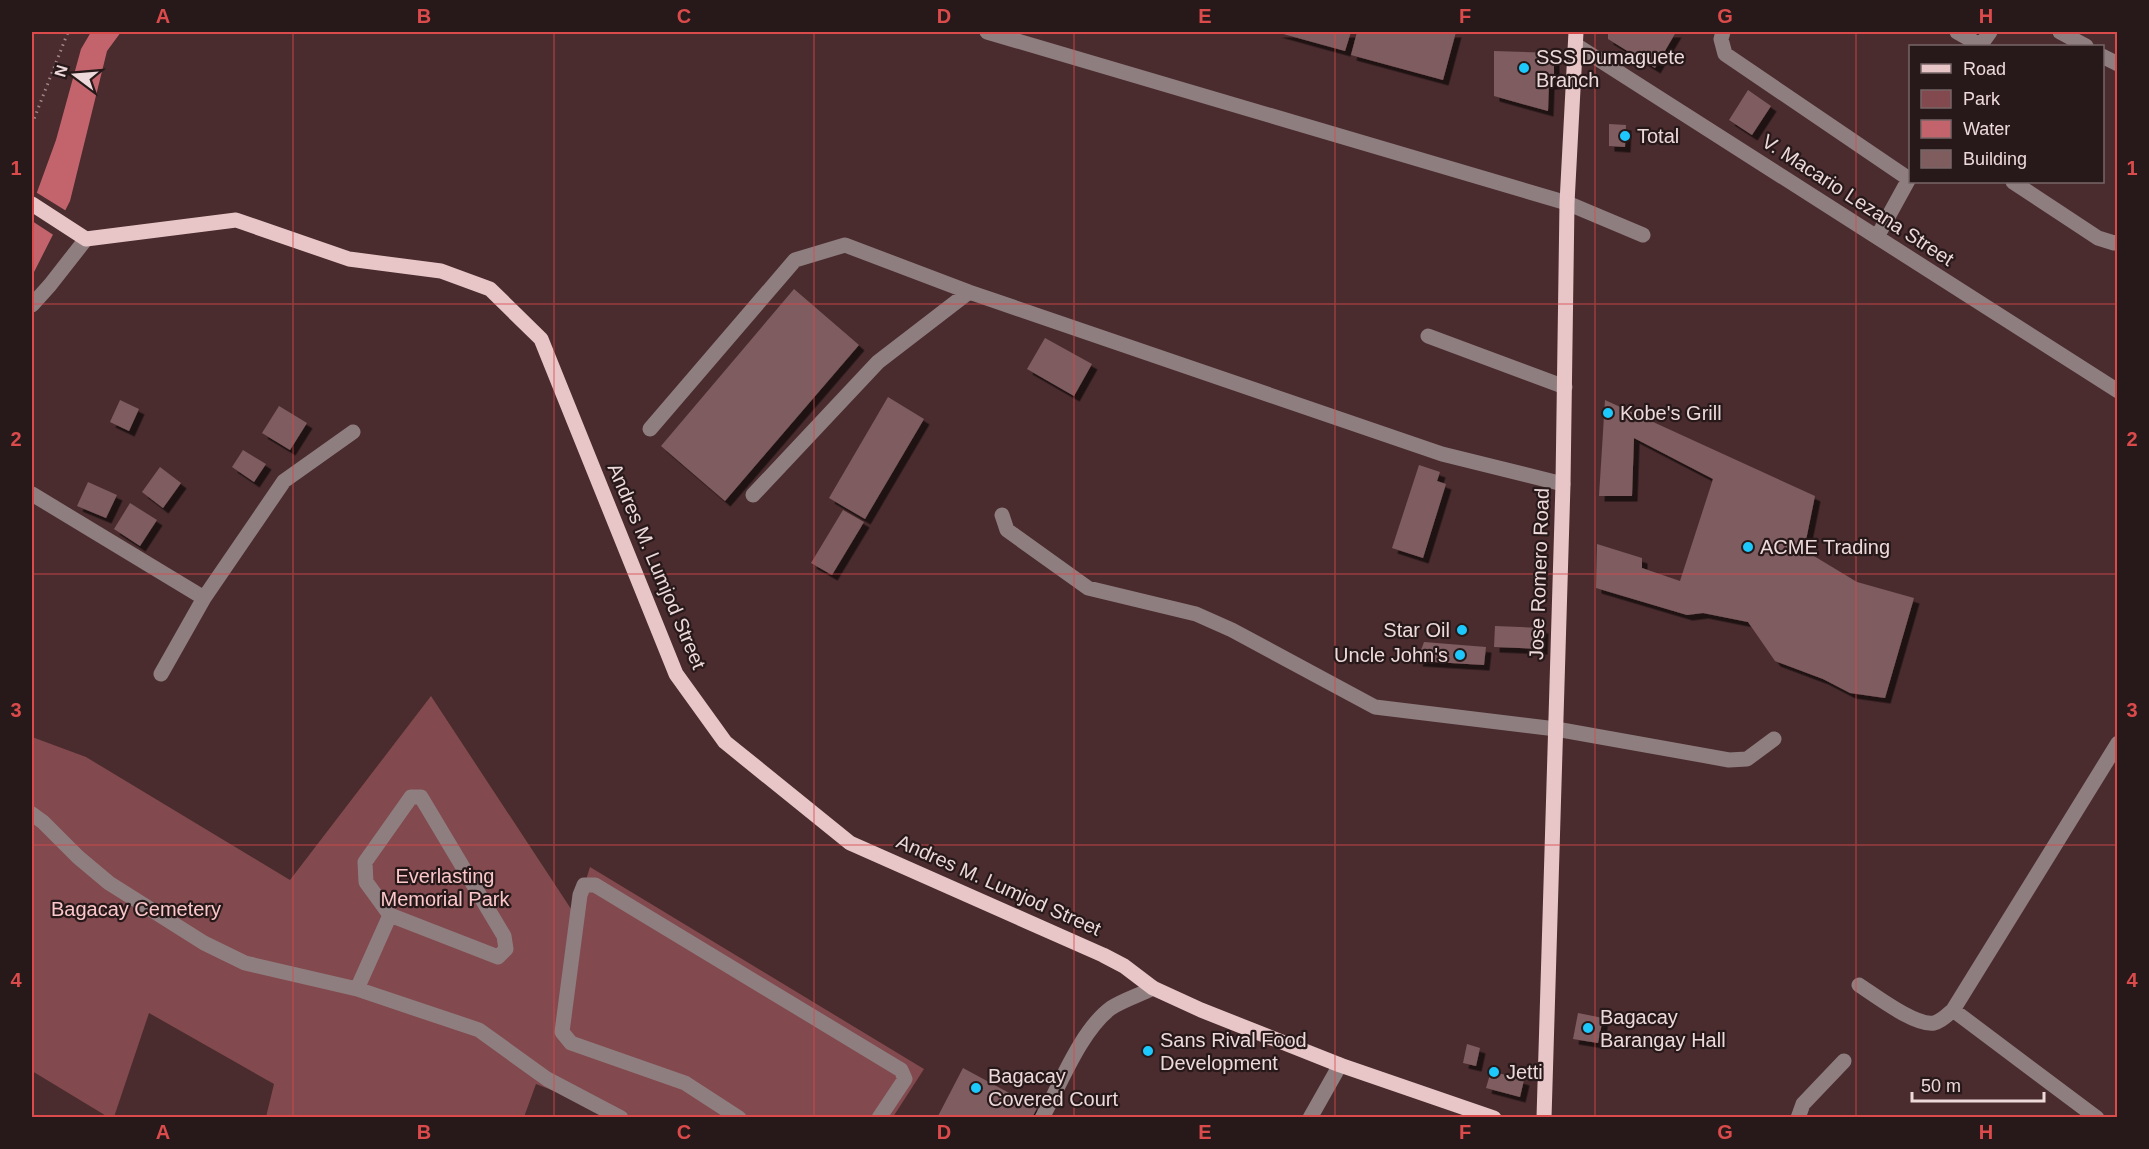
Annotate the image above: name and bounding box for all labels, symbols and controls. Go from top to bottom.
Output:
text: A [156,5,170,27]
text: B [417,5,431,27]
text: C [677,5,691,27]
text: D [937,5,951,27]
text: E [1198,5,1212,27]
text: F [1459,5,1471,27]
text: G [1717,5,1733,27]
text: H [1979,5,1993,27]
north arrow [45,45,105,105]
legend [1909,45,2104,183]
place label: SSS Dumaguete Branch [1536,46,1685,91]
text: Road [1963,59,2006,79]
marker: SSS Dumaguete Branch [1517,61,1531,75]
text: N [51,63,71,79]
text: Park [1963,89,2001,109]
text: Water [1963,119,2010,139]
place label: Total [1637,125,1679,147]
marker: Total [1618,129,1632,143]
street label: V. Macario Lezana Street [1758,130,1958,270]
text: Building [1963,149,2027,169]
text: 1 [10,157,22,179]
text: 1 [2126,157,2138,179]
place label: Kobe's Grill [1620,402,1722,424]
marker: Kobe's Grill [1601,406,1615,420]
text: 2 [10,428,22,450]
text: 2 [2126,428,2138,450]
street label: Andres M. Lumjod Street [604,460,711,673]
street label: Jose Romero Road [1525,488,1553,660]
place label: ACME Trading [1760,536,1890,558]
marker: ACME Trading [1741,540,1755,554]
place label: Star Oil [1383,619,1450,641]
marker: Star Oil [1455,623,1469,637]
place label: Uncle John's [1334,644,1448,666]
marker: Uncle John's [1453,648,1467,662]
text: 3 [10,699,22,721]
text: 3 [2126,699,2138,721]
street label: Andres M. Lumjod Street [893,830,1105,940]
park label: Everlasting Memorial Park [381,865,510,910]
park label: Bagacay Cemetery [51,898,221,920]
text: 4 [10,969,22,991]
text: 4 [2126,969,2138,991]
place label: Bagacay Barangay Hall [1600,1006,1726,1051]
marker: Bagacay Barangay Hall [1581,1021,1595,1035]
place label: Sans Rival Food Development [1160,1029,1307,1074]
marker: Sans Rival Food Development [1141,1044,1155,1058]
place label: Jetti [1506,1061,1543,1083]
place label: Bagacay Covered Court [988,1065,1119,1110]
marker: Jetti [1487,1065,1501,1079]
scale bar [1912,1065,2044,1103]
text: 50 m [1921,1076,1961,1096]
marker: Bagacay Covered Court [969,1081,983,1095]
text: A [156,1121,170,1143]
text: B [417,1121,431,1143]
text: C [677,1121,691,1143]
text: D [937,1121,951,1143]
text: E [1198,1121,1212,1143]
text: F [1459,1121,1471,1143]
text: G [1717,1121,1733,1143]
text: H [1979,1121,1993,1143]

